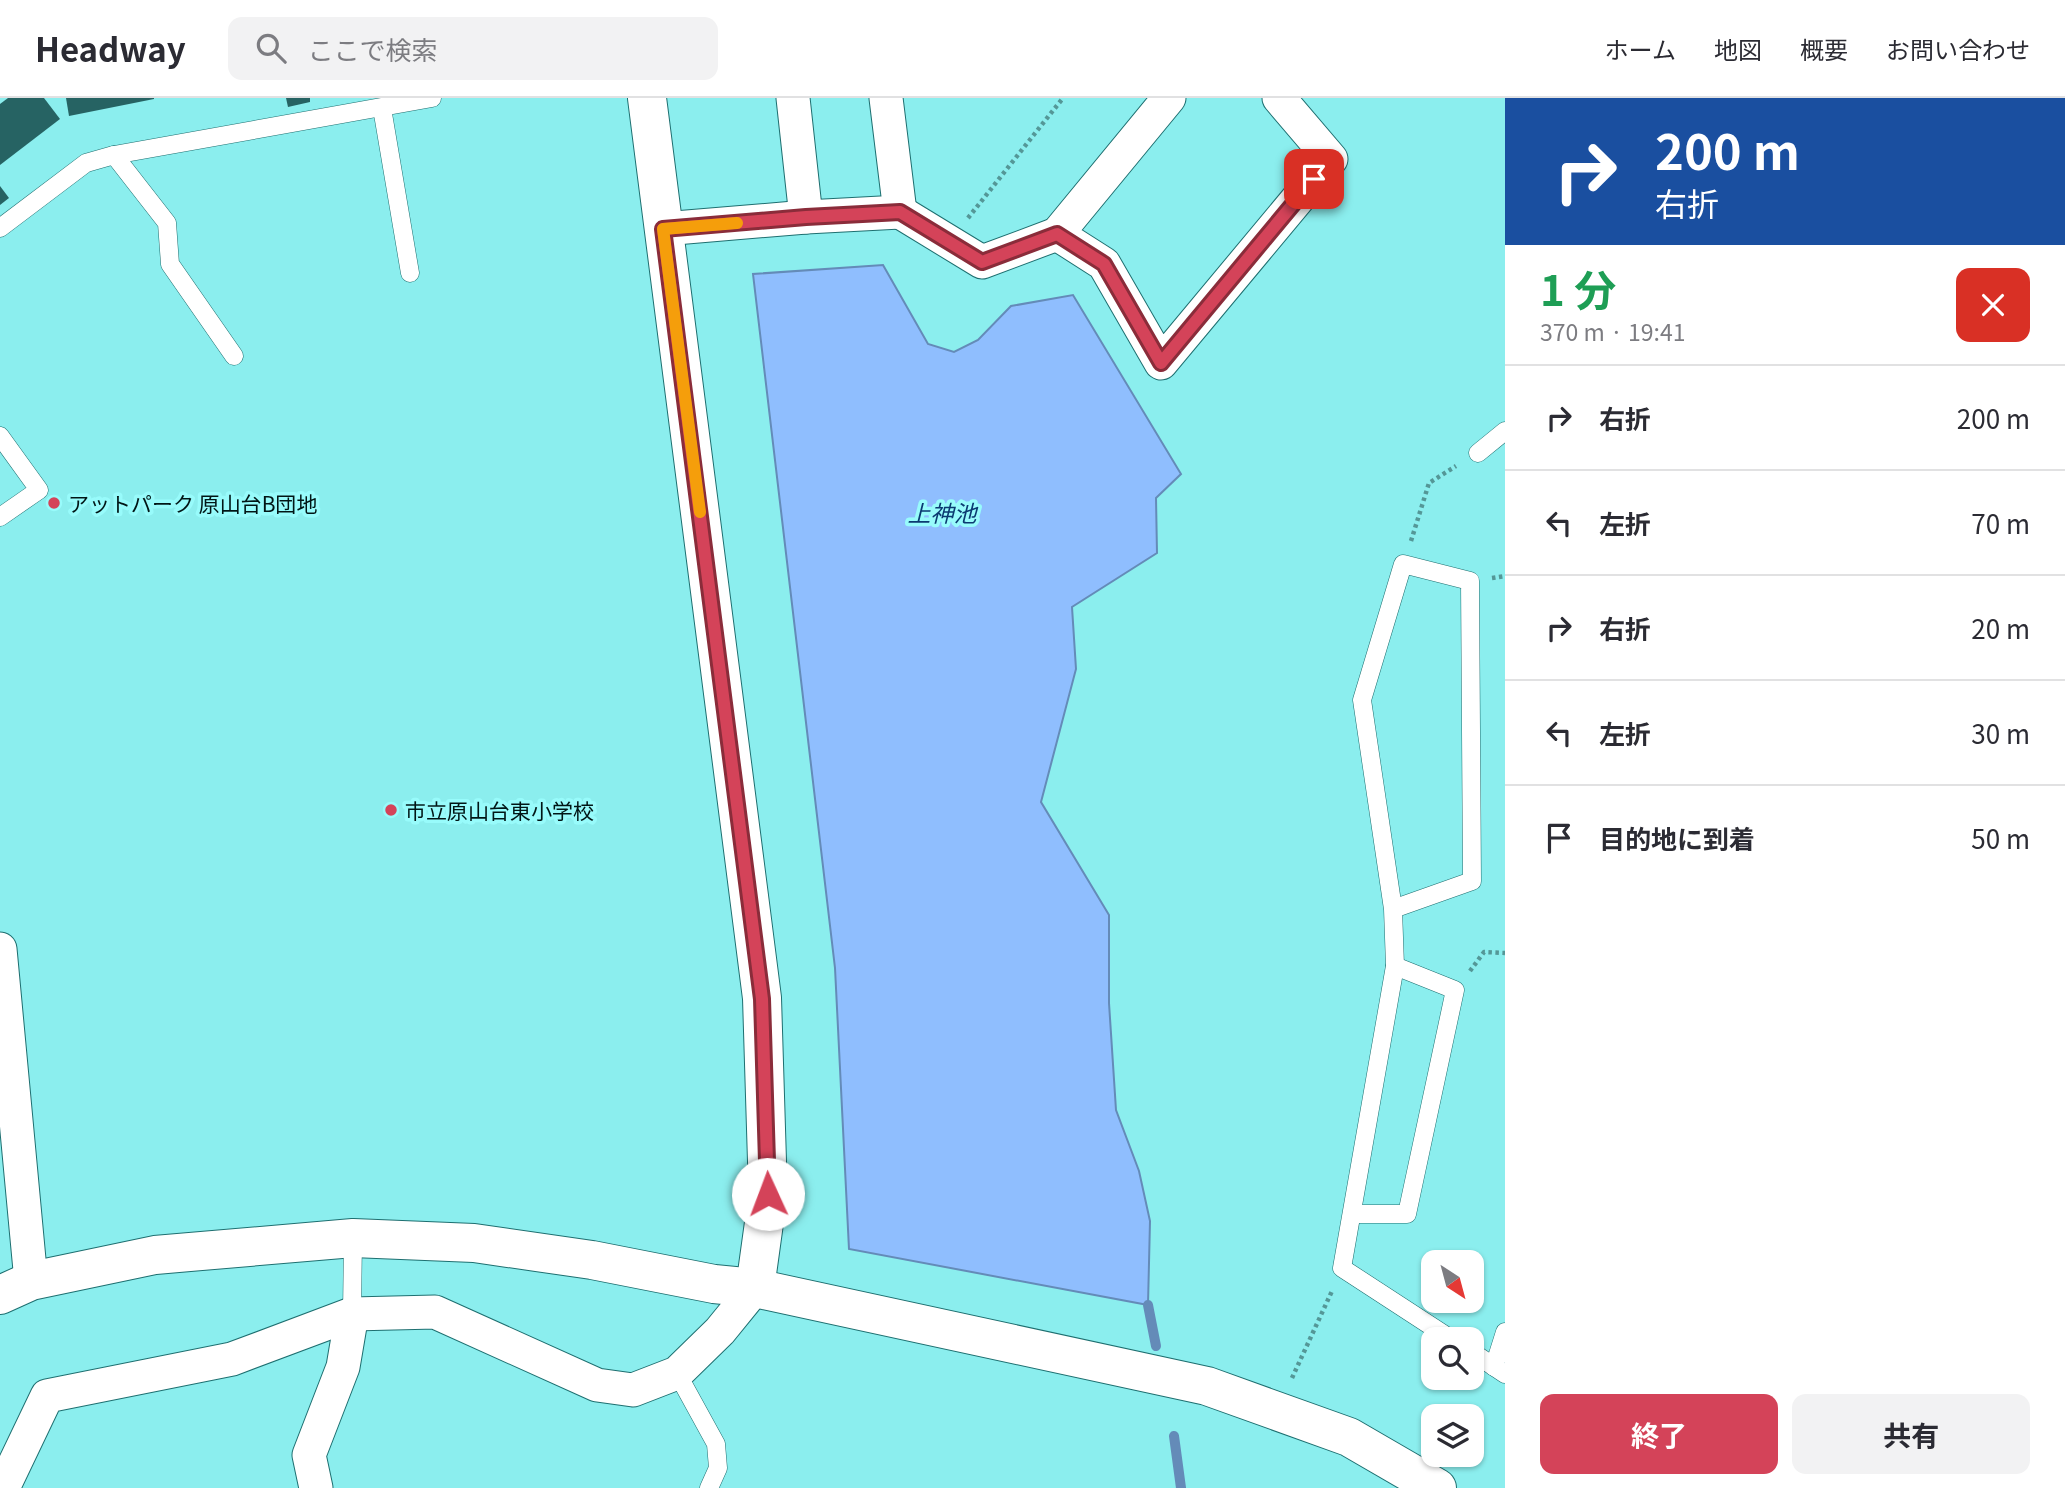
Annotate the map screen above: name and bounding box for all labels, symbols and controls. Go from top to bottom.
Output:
search box [228,17,718,80]
text: Headway [35,24,186,72]
icon: search [252,29,290,67]
text: ここで検索 [308,30,438,67]
text: ホーム [1605,31,1676,66]
text: 地図 [1714,31,1762,66]
text: 概要 [1800,31,1848,66]
text: お問い合わせ [1886,31,2030,66]
text: 200 m [1655,113,1800,184]
icon: right [1540,126,1631,217]
pin [1284,149,1344,209]
icon: arrive [1295,160,1333,198]
text: 右折 [1655,179,1719,225]
text: 1 分 [1540,257,1616,318]
button: close [1956,268,2030,342]
text: 370 m · 19:41 [1540,314,1685,348]
icon: right [1540,399,1578,437]
text: 右折 [1599,399,1651,436]
text: 200 m [1957,399,2030,436]
place label: アットパーク 原山台B団地 [68,488,318,518]
marker: アットパーク 原山台B団地 [46,495,62,511]
water label: 上神池 [908,495,979,529]
icon: left [1540,504,1578,542]
text: 左折 [1599,504,1651,541]
text: 70 m [1971,504,2030,541]
icon: right [1540,609,1578,647]
text: 右折 [1599,609,1651,646]
text: 20 m [1971,609,2030,646]
icon: left [1540,714,1578,752]
text: 左折 [1599,714,1651,751]
text: 30 m [1971,714,2030,751]
place label: 市立原山台東小学校 [405,795,594,825]
marker: 市立原山台東小学校 [383,802,399,818]
icon: arrive [1540,819,1578,857]
text: 目的地に到着 [1599,819,1755,856]
text: 50 m [1971,819,2030,856]
position arrow [731,1157,805,1231]
north arrow [1421,1250,1484,1312]
map controls [1421,1250,1484,1467]
button: search [1421,1327,1484,1390]
button: 終了 [1540,1394,1778,1474]
button: 共有 [1792,1394,2030,1474]
button: layers [1421,1404,1484,1467]

